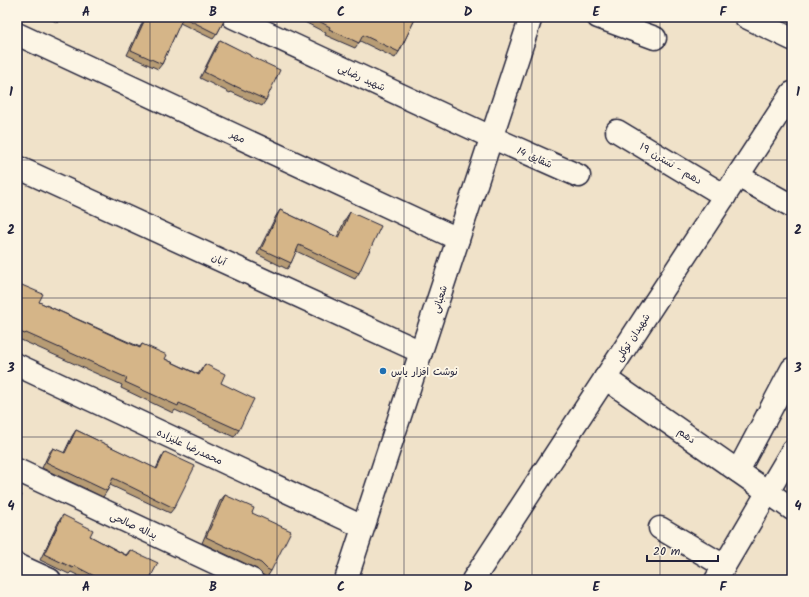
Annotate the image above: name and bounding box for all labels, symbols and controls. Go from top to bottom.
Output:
text: A [82,2,90,23]
text: B [209,2,217,23]
text: C [337,2,345,23]
text: D [464,2,473,23]
text: E [592,2,600,23]
text: F [719,2,727,23]
street label: شهید رضایی [335,60,388,96]
text: 1 [9,82,13,103]
text: 1 [796,82,800,103]
street label: مهر [226,126,248,147]
street label: دهم - نسترن ۱۹ [636,139,705,189]
street label: شقایق 14 [514,143,555,173]
text: 2 [7,220,15,241]
text: 2 [794,220,802,241]
street label: آبان [209,250,229,270]
street label: شعبانی [428,283,452,315]
street label: شهیدان توکلی [611,310,655,365]
text: 3 [6,358,15,379]
text: 3 [793,358,802,379]
place label: نوشت افزار یاس [391,364,458,380]
marker: نوشت افزار یاس [378,366,388,376]
street label: دهم [674,424,699,448]
street label: محمدرضا علیزاده [154,425,225,469]
text: 4 [7,496,15,517]
text: 4 [794,496,802,517]
street label: یداله صالحی [107,508,160,544]
scale bar [647,537,718,563]
text: 20 m [653,542,681,561]
text: A [82,577,90,597]
text: B [209,577,217,597]
text: C [337,577,345,597]
text: D [464,577,473,597]
text: E [592,577,600,597]
text: F [719,577,727,597]

